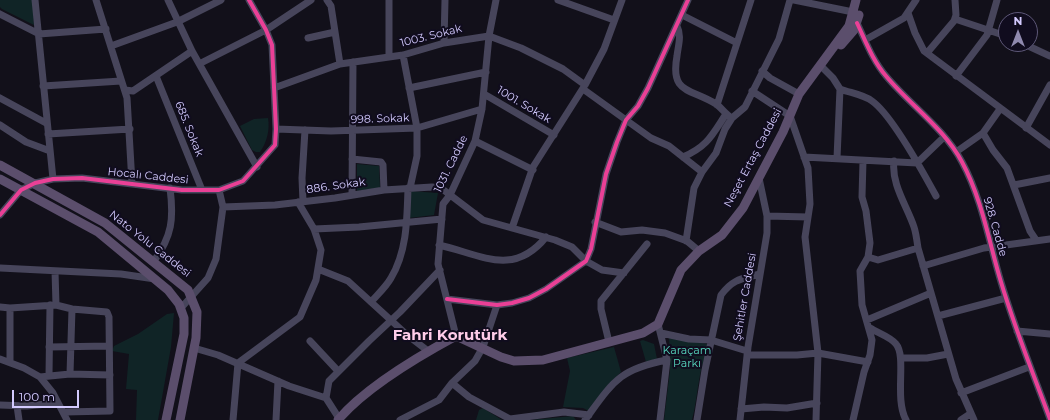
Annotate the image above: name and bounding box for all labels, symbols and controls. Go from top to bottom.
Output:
north arrow [998,12,1038,52]
text: N [1014,14,1022,28]
street label: 1003. Sokak [399,22,463,50]
street label: 1001. Sokak [494,84,554,126]
street label: 685. Sokak [172,99,206,159]
street label: Neşet Ertaş Caddesi [721,106,785,210]
street label: 998. Sokak [350,111,410,127]
street label: 1031. Cadde [431,133,471,195]
street label: Hocalı Caddesi [107,165,189,187]
street label: 886. Sokak [306,175,366,197]
street label: 928. Cadde [980,196,1010,258]
street label: Nato Yolu Caddesi [107,208,193,280]
street label: Şehitler Caddesi [731,252,759,342]
district label: Fahri Korutürk [393,327,507,345]
park label: Karaçam Parkı [663,344,711,370]
scale bar [14,382,81,408]
text: 100 m [19,389,55,404]

